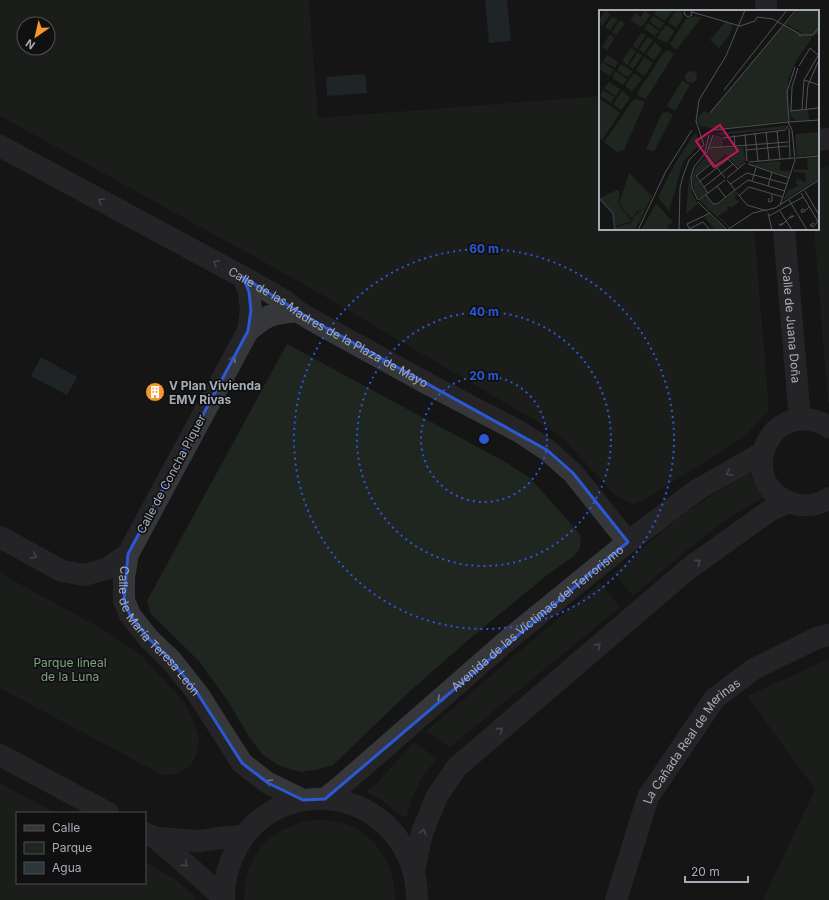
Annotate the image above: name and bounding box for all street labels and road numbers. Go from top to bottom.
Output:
street label: Calle de las Madres de la Plaza de Mayo [226,263,431,390]
street label: Calle de Juana Doña [780,266,804,384]
street label: Calle de Concha Piquer [133,411,209,536]
street label: Avenida de las Víctimas del Terrorismo [448,542,626,694]
street label: Calle de María Teresa León [116,565,204,698]
street label: La Cañada Real de Merinas [639,675,743,805]

